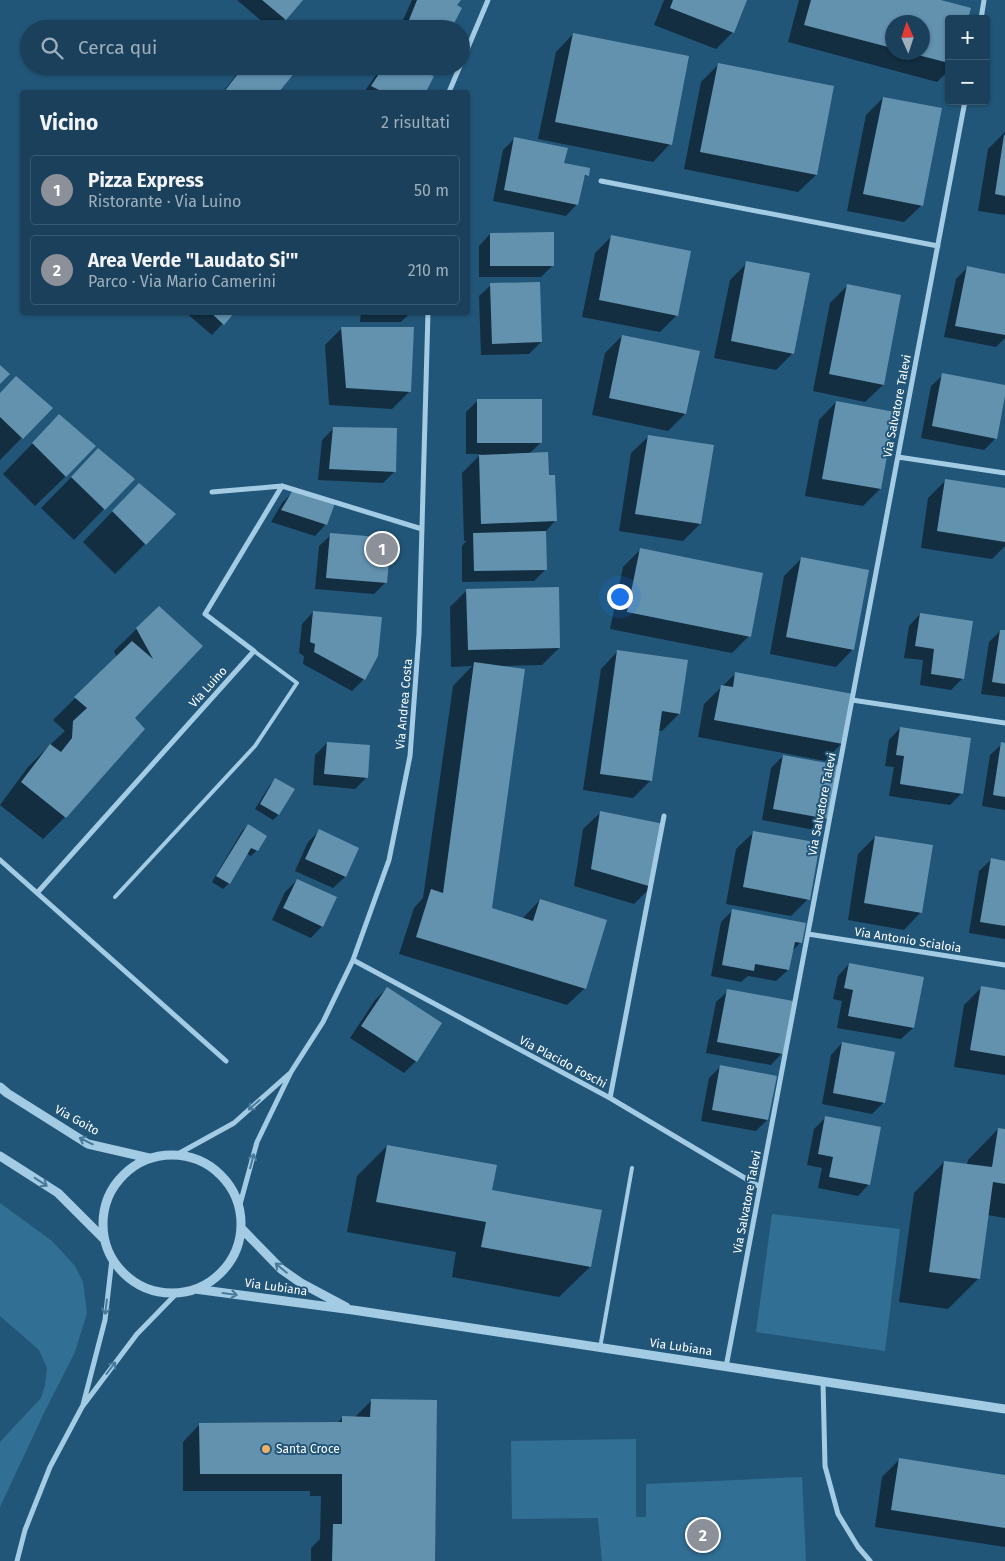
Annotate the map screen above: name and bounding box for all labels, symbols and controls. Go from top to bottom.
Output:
north arrow [885,15,930,60]
map controls [945,15,990,105]
button: + [945,15,990,60]
search box [20,20,470,75]
icon: search [38,34,66,62]
text: Cerca qui [78,36,157,59]
button: − [945,60,990,105]
text: Vicino [40,110,98,136]
text: 2 risultati [381,113,450,132]
text: Pizza Express [88,169,204,192]
text: 1 [53,181,61,200]
text: 50 m [414,181,449,200]
text: Ristorante · Via Luino [88,192,241,211]
text: Area Verde "Laudato Si'" [88,249,298,272]
text: 2 [53,261,61,280]
text: 210 m [408,261,449,280]
text: Parco · Via Mario Camerini [88,272,276,291]
street label: Via Salvatore Talevi [880,353,914,459]
pin: 1 [366,530,398,568]
your location [607,584,633,610]
street label: Via Andrea Costa [393,658,415,750]
street label: Via Luino [186,664,230,710]
street label: Via Salvatore Talevi [805,751,839,857]
street label: Via Antonio Scialoia [854,925,962,955]
street label: Via Placido Foschi [517,1033,609,1091]
one-way arrow [248,1099,261,1110]
street label: Via Goito [52,1102,102,1138]
one-way arrow [78,1136,93,1146]
street label: Via Salvatore Talevi [730,1149,764,1255]
one-way arrow [248,1153,257,1169]
one-way arrow [34,1177,48,1187]
one-way arrow [275,1262,288,1273]
street label: Via Lubiana [244,1276,308,1298]
one-way arrow [222,1289,238,1299]
one-way arrow [101,1299,111,1315]
street label: Via Lubiana [649,1336,713,1358]
one-way arrow [106,1361,116,1375]
place label: Santa Croce [276,1442,340,1456]
marker: Santa Croce [260,1443,272,1455]
pin: 2 [687,1516,719,1554]

